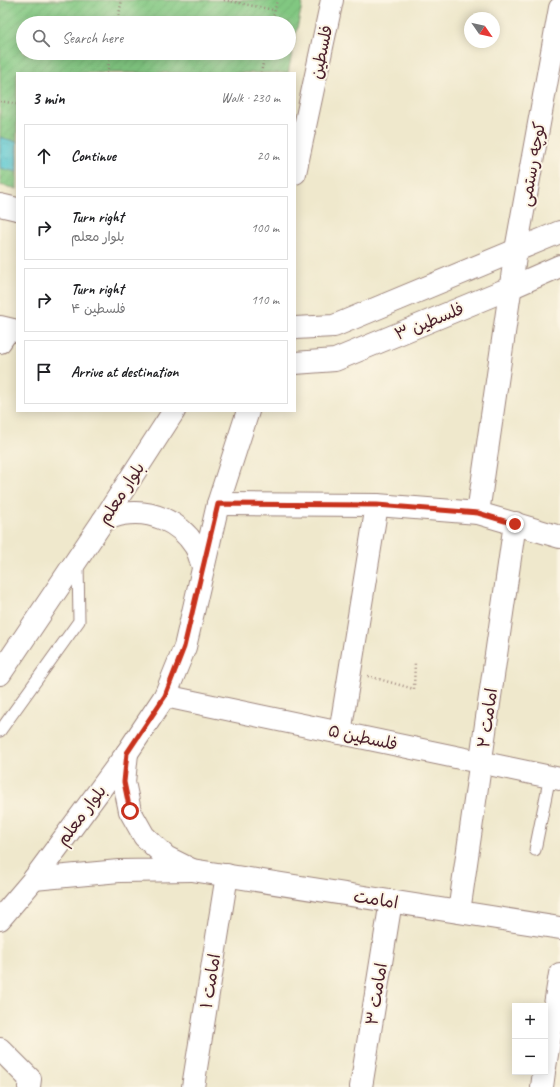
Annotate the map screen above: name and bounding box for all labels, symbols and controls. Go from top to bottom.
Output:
north arrow [464,12,500,48]
search box [16,16,296,60]
street label: فلسطین [306,23,337,81]
icon: search [30,27,52,49]
text: Search here [62,29,123,48]
text: 3 min [32,88,65,109]
text: Walk · 230 m [221,90,280,106]
street label: کوچه رستمی [515,120,550,208]
icon: ahead [33,145,55,167]
text: Continue [71,147,116,166]
text: 20 m [257,148,279,164]
text: Turn right [71,208,124,227]
icon: right [33,217,55,239]
text: 100 m [251,220,279,236]
text: بلوار معلم [71,229,125,245]
text: Turn right [71,280,124,299]
icon: right [33,289,55,311]
text: 110 m [251,292,279,308]
street label: فلسطین ۳ [392,298,467,345]
text: فلسطین ۴ [71,301,126,317]
icon: arrive [33,361,55,383]
text: Arrive at destination [71,363,178,382]
street label: بلوار معلم [94,458,151,529]
route end [506,515,524,533]
street label: امامت ۲ [473,687,502,750]
street label: فلسطین ۵ [326,720,400,755]
street label: بلوار معلم [52,781,112,851]
route start [121,802,139,820]
street label: امامت [352,886,400,913]
street label: امامت ۱ [196,952,225,1010]
street label: امامت ۳ [361,961,392,1027]
map controls [512,1003,548,1075]
button: + [512,1003,548,1039]
button: − [512,1039,548,1075]

